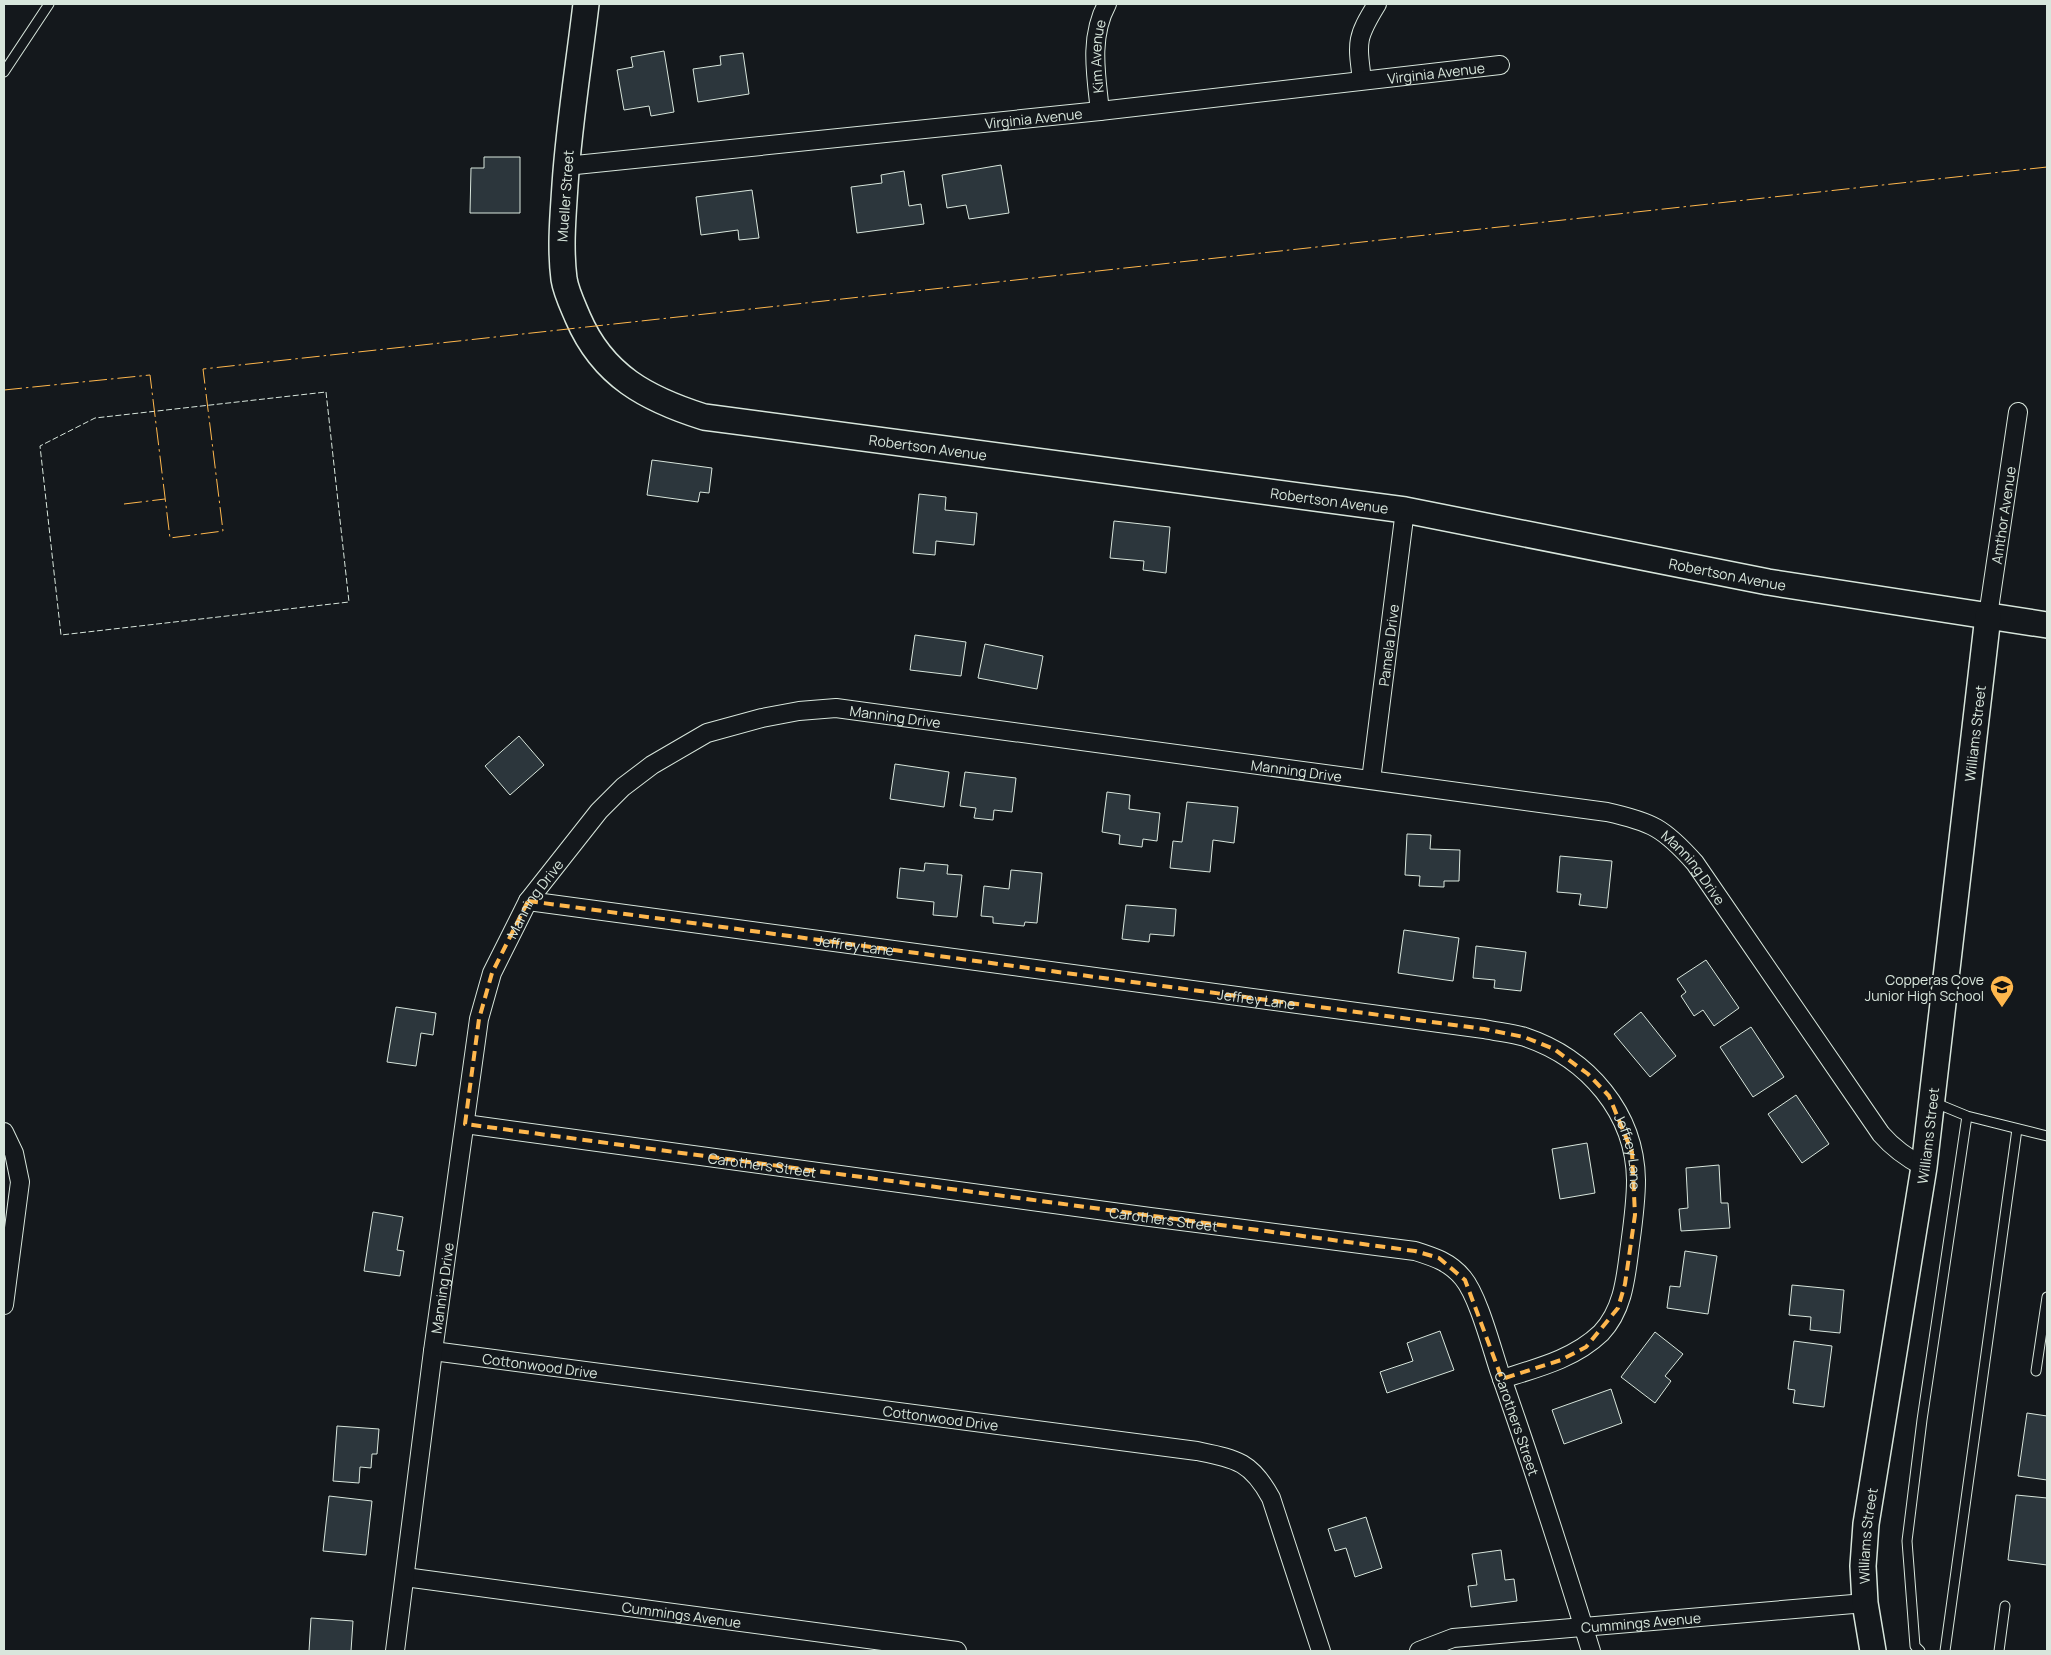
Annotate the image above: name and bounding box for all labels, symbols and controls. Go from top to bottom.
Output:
street label: Kim Avenue [1086,17,1109,94]
street label: Virginia Avenue [1386,57,1486,87]
street label: Virginia Avenue [984,103,1083,132]
street label: Mueller Street [552,149,578,243]
street label: Robertson Avenue [868,429,988,464]
street label: Amthor Avenue [1986,465,2019,565]
street label: Robertson Avenue [1269,483,1390,517]
street label: Robertson Avenue [1667,553,1787,594]
street label: Pamela Drive [1373,603,1403,687]
street label: Williams Street [1959,684,1989,783]
street label: Manning Drive [848,700,942,732]
street label: Manning Drive [1250,755,1343,786]
street label: Manning Drive [1658,825,1730,908]
street label: Manning Drive [501,855,567,942]
street label: Jeffrey Lane [815,930,895,959]
place label: Copperas Cove Junior High School [1865,970,1984,1005]
school or university icon: Copperas Cove Junior High School [1989,974,2015,1008]
street label: Jeffrey Lane [1216,984,1297,1013]
street label: Williams Street [1912,1086,1943,1185]
street label: Jeffrey Lane [1610,1110,1646,1190]
street label: Carothers Street [707,1148,818,1181]
street label: Carothers Street [1108,1202,1219,1235]
street label: Manning Drive [426,1241,457,1335]
street label: Cottonwood Drive [481,1348,599,1382]
street label: Carothers Street [1491,1368,1544,1478]
street label: Cottonwood Drive [882,1400,1000,1434]
street label: Williams Street [1853,1486,1881,1585]
street label: Cummings Avenue [621,1597,742,1631]
street label: Cummings Avenue [1580,1607,1702,1637]

